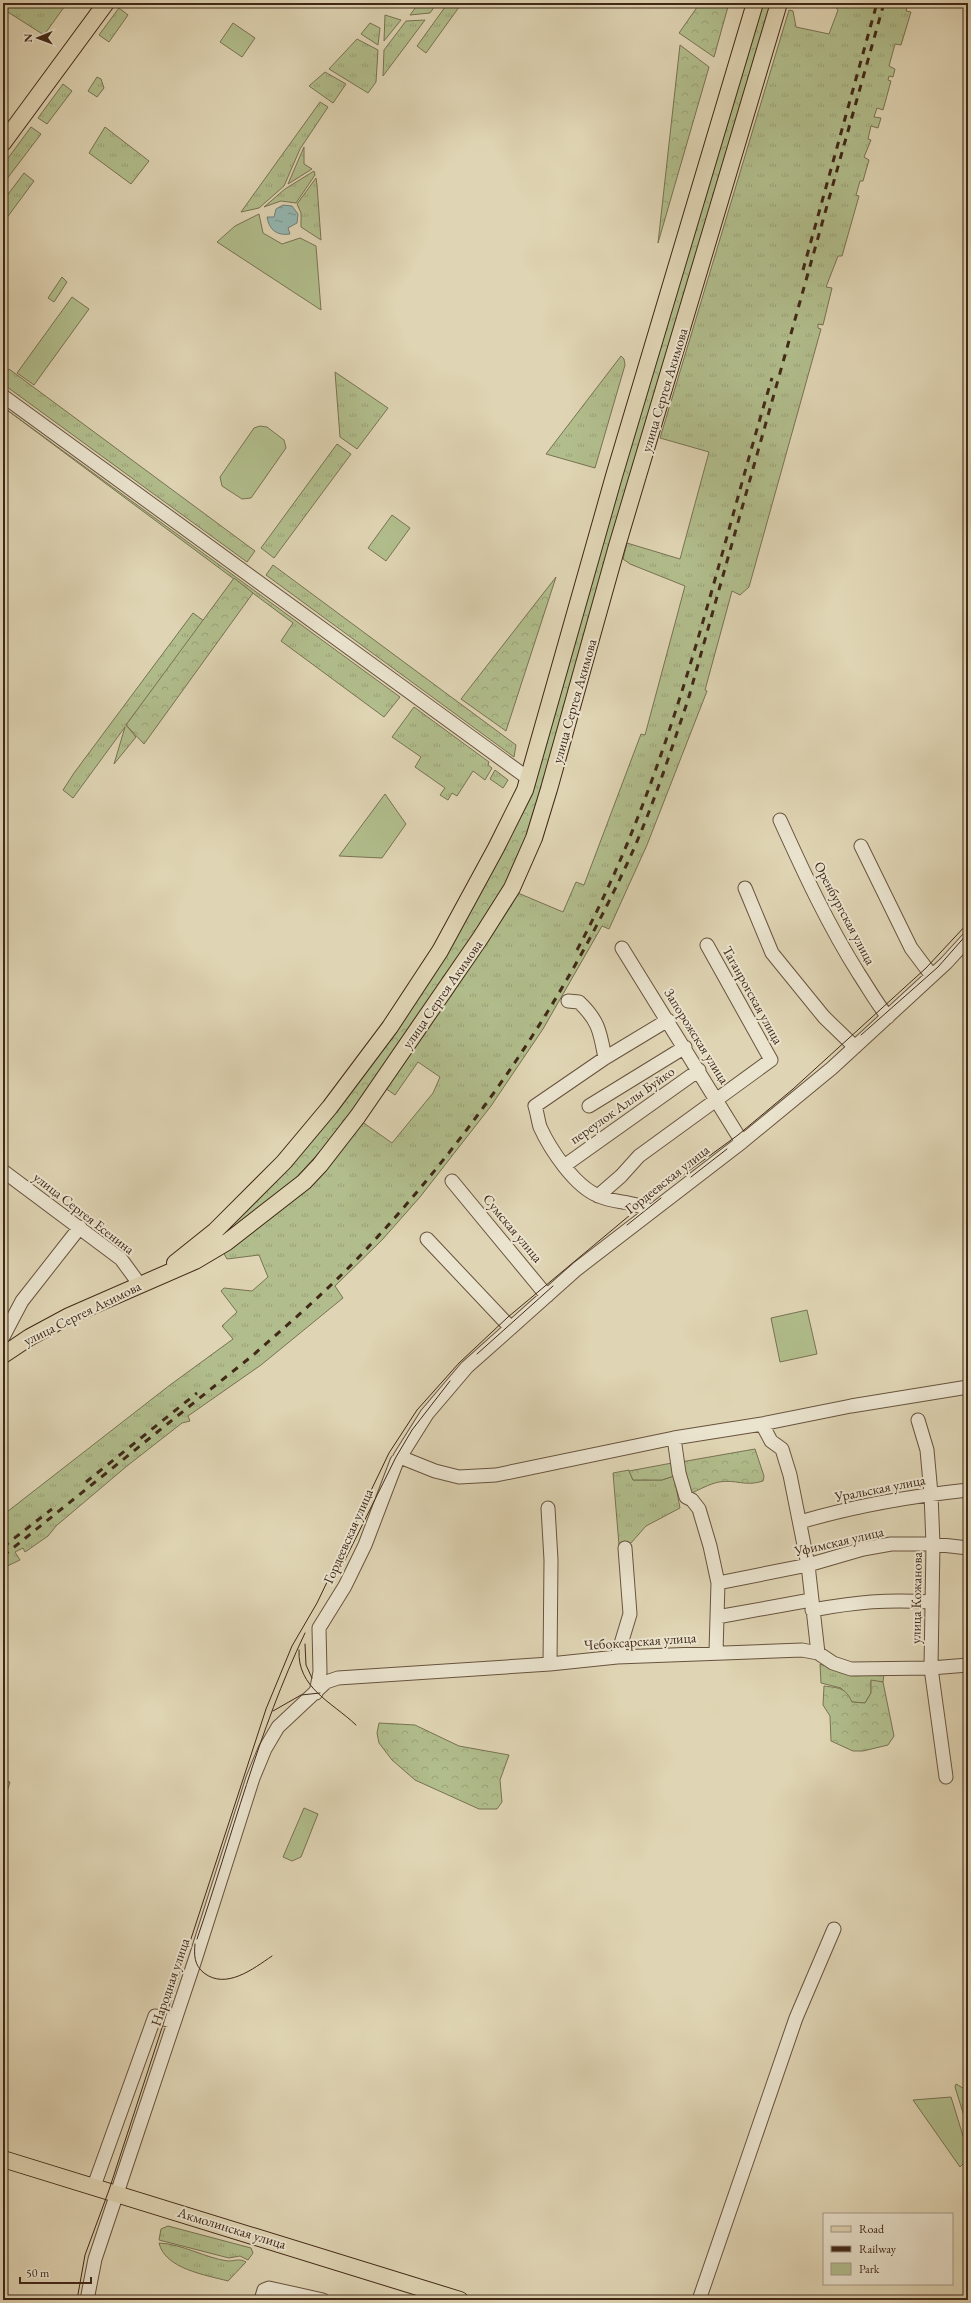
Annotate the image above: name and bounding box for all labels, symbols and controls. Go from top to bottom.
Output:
north arrow [18,18,58,58]
text: N [21,34,35,43]
street label: улица Сергея Акимова [637,325,692,454]
street label: улица Сергея Акимова [548,636,600,765]
street label: Оренбургская улица [810,858,880,968]
street label: улица Сергея Акимова [398,936,486,1052]
street label: Таганрогская улица [719,943,788,1048]
street label: Запорожская улица [660,985,734,1087]
street label: переулок Аллы Буйко [566,1062,678,1148]
street label: Гордеевская улица [621,1140,713,1218]
street label: улица Сергея Есенина [30,1168,139,1258]
street label: Сумская улица [479,1190,547,1266]
street label: улица Сергея Акимова [20,1277,144,1349]
street label: Уральская улица [832,1470,927,1506]
street label: Гордеевская улица [319,1485,377,1586]
street label: Уфимская улица [792,1522,886,1560]
street label: улица Кожанова [906,1551,926,1644]
street label: Чебоксарская улица [583,1628,697,1654]
street label: Народная улица [147,1935,194,2028]
street label: Акмолинская улица [175,2203,289,2253]
legend [823,2213,953,2285]
text: Road [859,2221,885,2237]
text: Railway [859,2241,897,2257]
scale bar [20,2259,91,2285]
text: Park [859,2261,880,2277]
text: 50 m [26,2265,50,2281]

